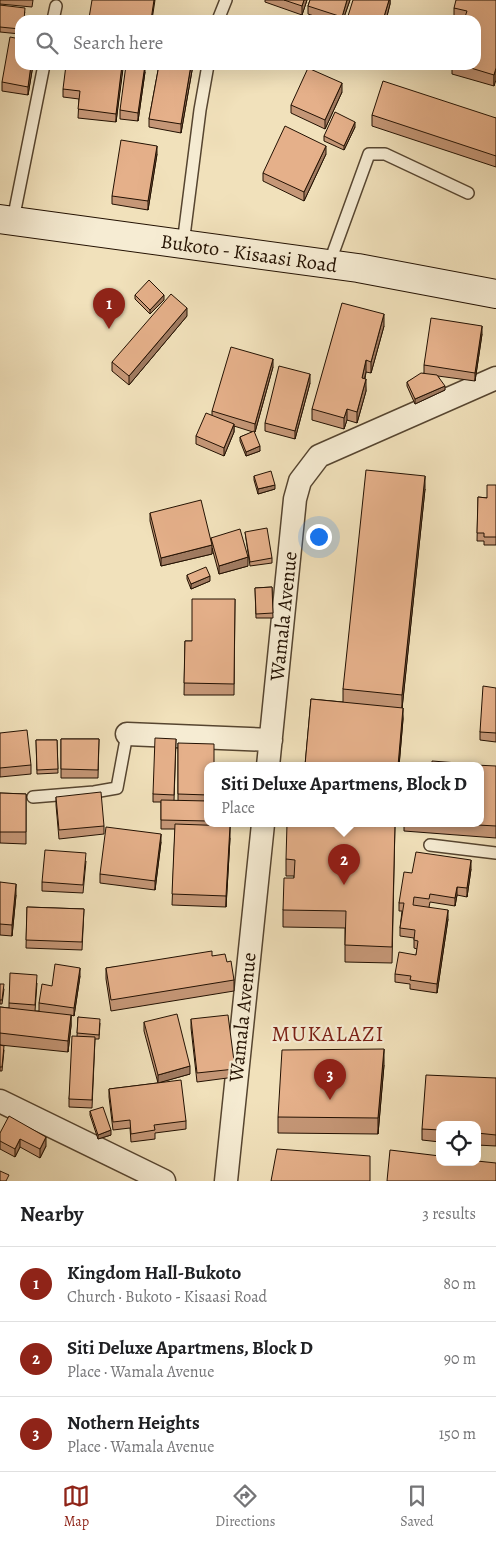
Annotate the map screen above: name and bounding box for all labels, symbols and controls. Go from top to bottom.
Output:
search box [15,15,481,70]
icon: search [33,29,61,57]
text: Search here [73,30,163,56]
street label: Bukoto - Kisaasi Road [159,228,339,279]
pin: 1 [93,288,125,329]
your location [306,524,332,550]
street label: Wamala Avenue [263,550,304,683]
popup [204,762,484,827]
text: Siti Deluxe Apartmens, Block D [221,771,467,797]
text: Place [221,797,255,819]
pin: 2 [328,844,360,885]
street label: Wamala Avenue [222,951,263,1084]
district label: MUKALAZI [272,1019,384,1049]
pin: 3 [314,1059,346,1100]
map controls [436,1121,481,1166]
button: locate [436,1121,481,1166]
text: Nearby [20,1200,83,1228]
text: 3 results [422,1203,476,1225]
text: Kingdom Hall-Bukoto [67,1260,241,1286]
text: 1 [33,1273,39,1295]
text: 80 m [443,1273,476,1295]
text: Church · Bukoto - Kisaasi Road [67,1286,267,1308]
text: Siti Deluxe Apartmens, Block D [67,1335,313,1361]
text: 2 [32,1348,40,1370]
text: 90 m [444,1348,476,1370]
text: Place · Wamala Avenue [67,1361,214,1383]
text: Nothern Heights [67,1410,200,1436]
text: 3 [33,1423,39,1445]
text: 150 m [439,1423,476,1445]
text: Place · Wamala Avenue [67,1436,214,1458]
tab: Map [62,1482,90,1531]
tab: Directions [215,1482,275,1531]
tab: Saved [400,1482,434,1531]

